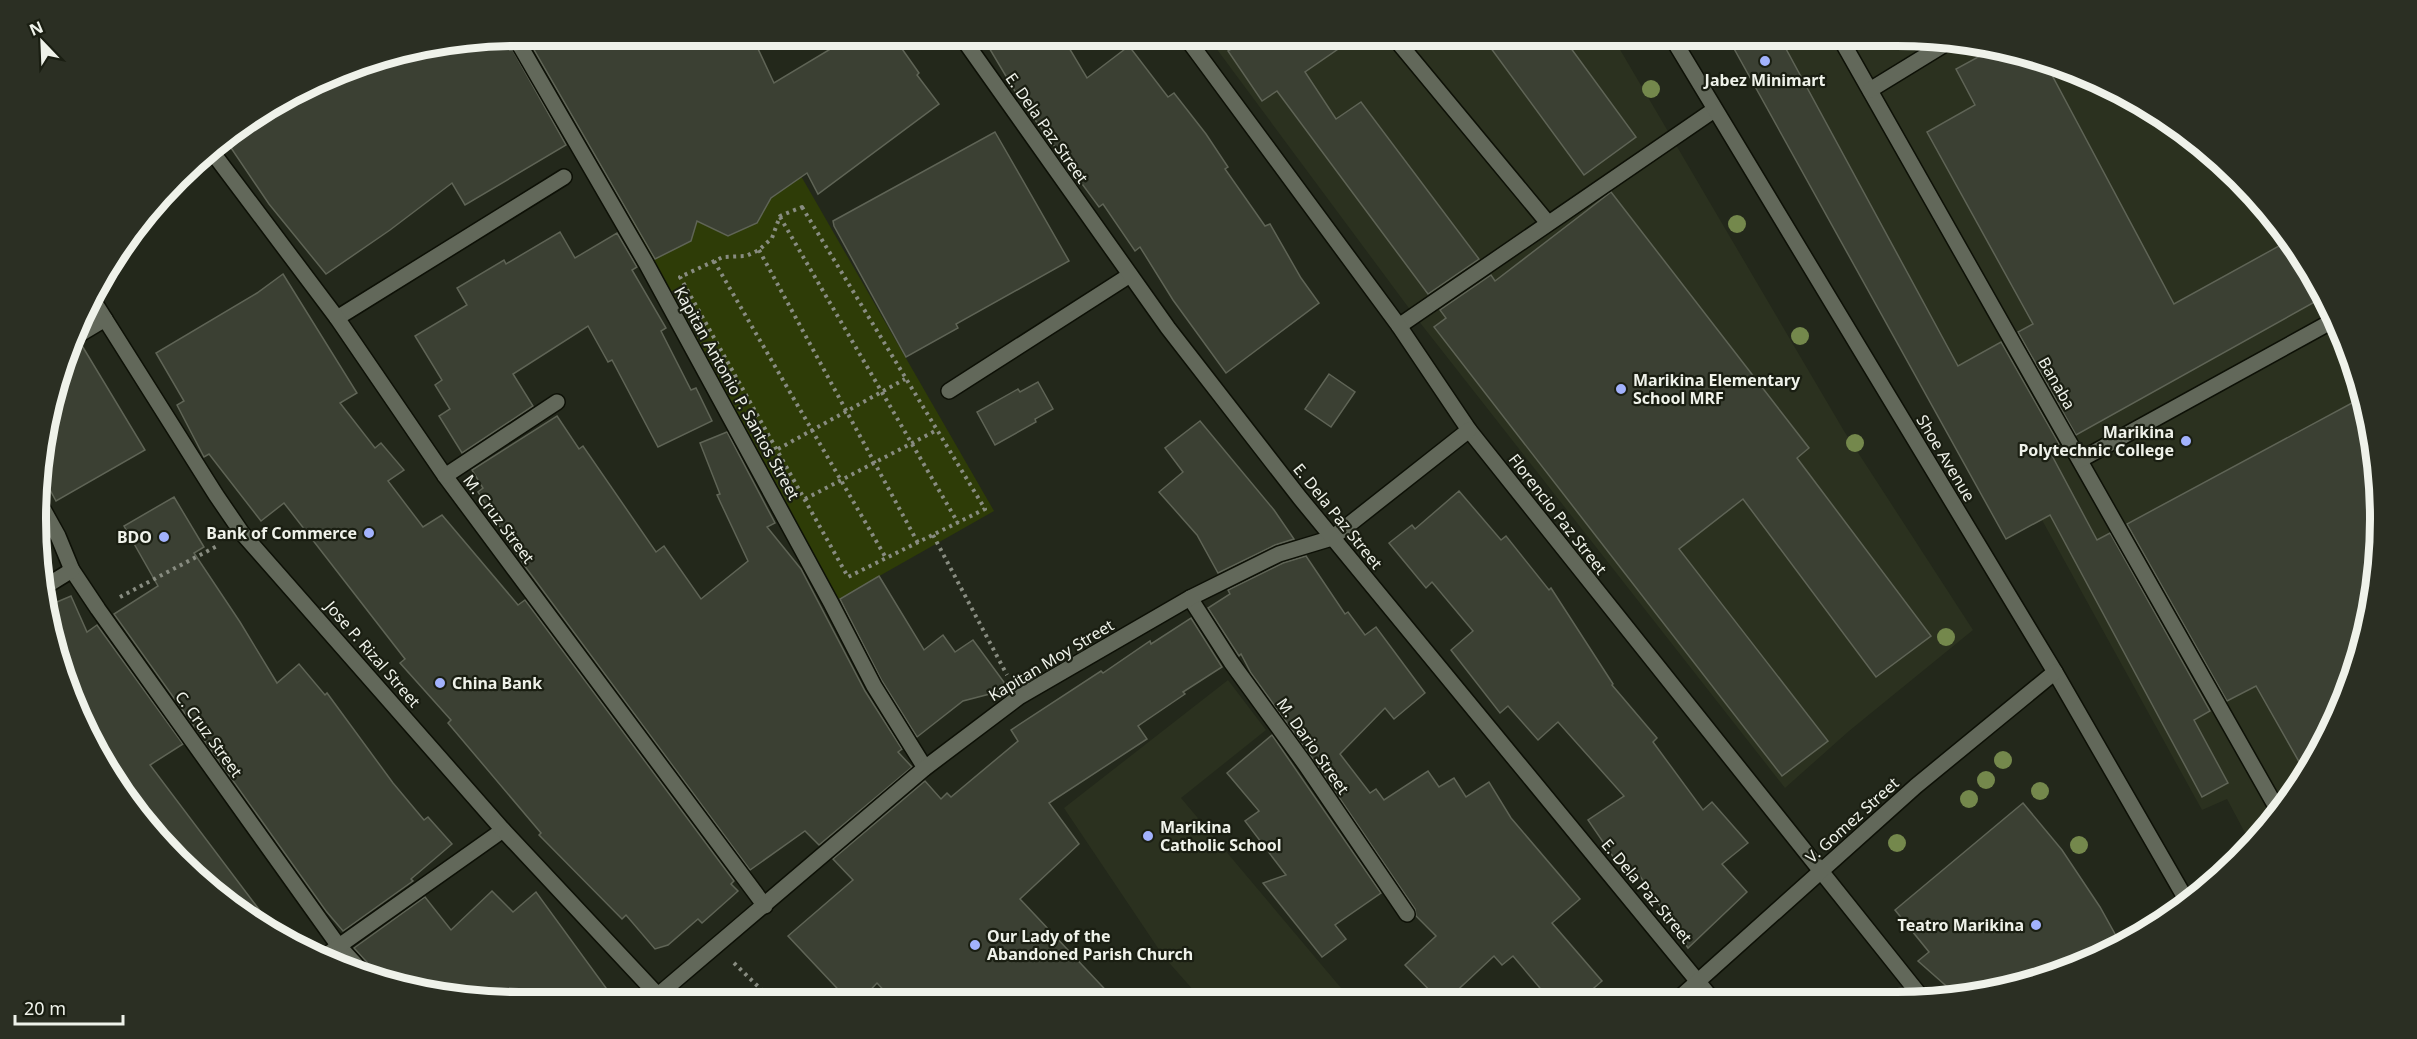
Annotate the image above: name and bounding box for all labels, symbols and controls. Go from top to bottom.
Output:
north arrow [12,12,72,72]
text: N [26,16,46,41]
marker: Jabez Minimart [1758,54,1772,68]
street label: E. Dela Paz Street [1001,68,1094,188]
place label: Jabez Minimart [1703,69,1825,91]
street label: Kapitan Antonio P. Santos Street [669,282,805,504]
street label: Banaba [2033,353,2081,413]
place label: Marikina Elementary School MRF [1633,369,1801,409]
marker: Marikina Elementary School MRF [1614,382,1628,396]
street label: Shoe Avenue [1911,410,1981,506]
place label: Marikina Polytechnic College [2018,421,2174,461]
marker: Marikina Polytechnic College [2179,434,2193,448]
street label: Florencio Paz Street [1504,449,1612,579]
street label: E. Dela Paz Street [1288,458,1388,574]
street label: M. Cruz Street [458,470,540,568]
place label: Bank of Commerce [206,522,357,544]
place label: BDO [117,526,152,548]
marker: Bank of Commerce [362,526,376,540]
marker: BDO [157,530,171,544]
street label: Jose P. Rizal Street [319,595,426,712]
street label: Kapitan Moy Street [984,614,1118,706]
place label: China Bank [452,672,542,694]
marker: China Bank [433,676,447,690]
street label: C. Cruz Street [170,686,248,782]
street label: M. Dario Street [1272,693,1355,799]
street label: V. Gomez Street [1801,772,1904,868]
place label: Marikina Catholic School [1160,816,1281,856]
marker: Marikina Catholic School [1141,829,1155,843]
street label: E. Dela Paz Street [1597,834,1697,948]
place label: Teatro Marikina [1898,914,2024,936]
marker: Teatro Marikina [2029,918,2043,932]
place label: Our Lady of the Abandoned Parish Church [987,925,1193,965]
marker: Our Lady of the Abandoned Parish Church [968,938,982,952]
scale bar [15,988,123,1026]
text: 20 m [24,996,66,1020]

